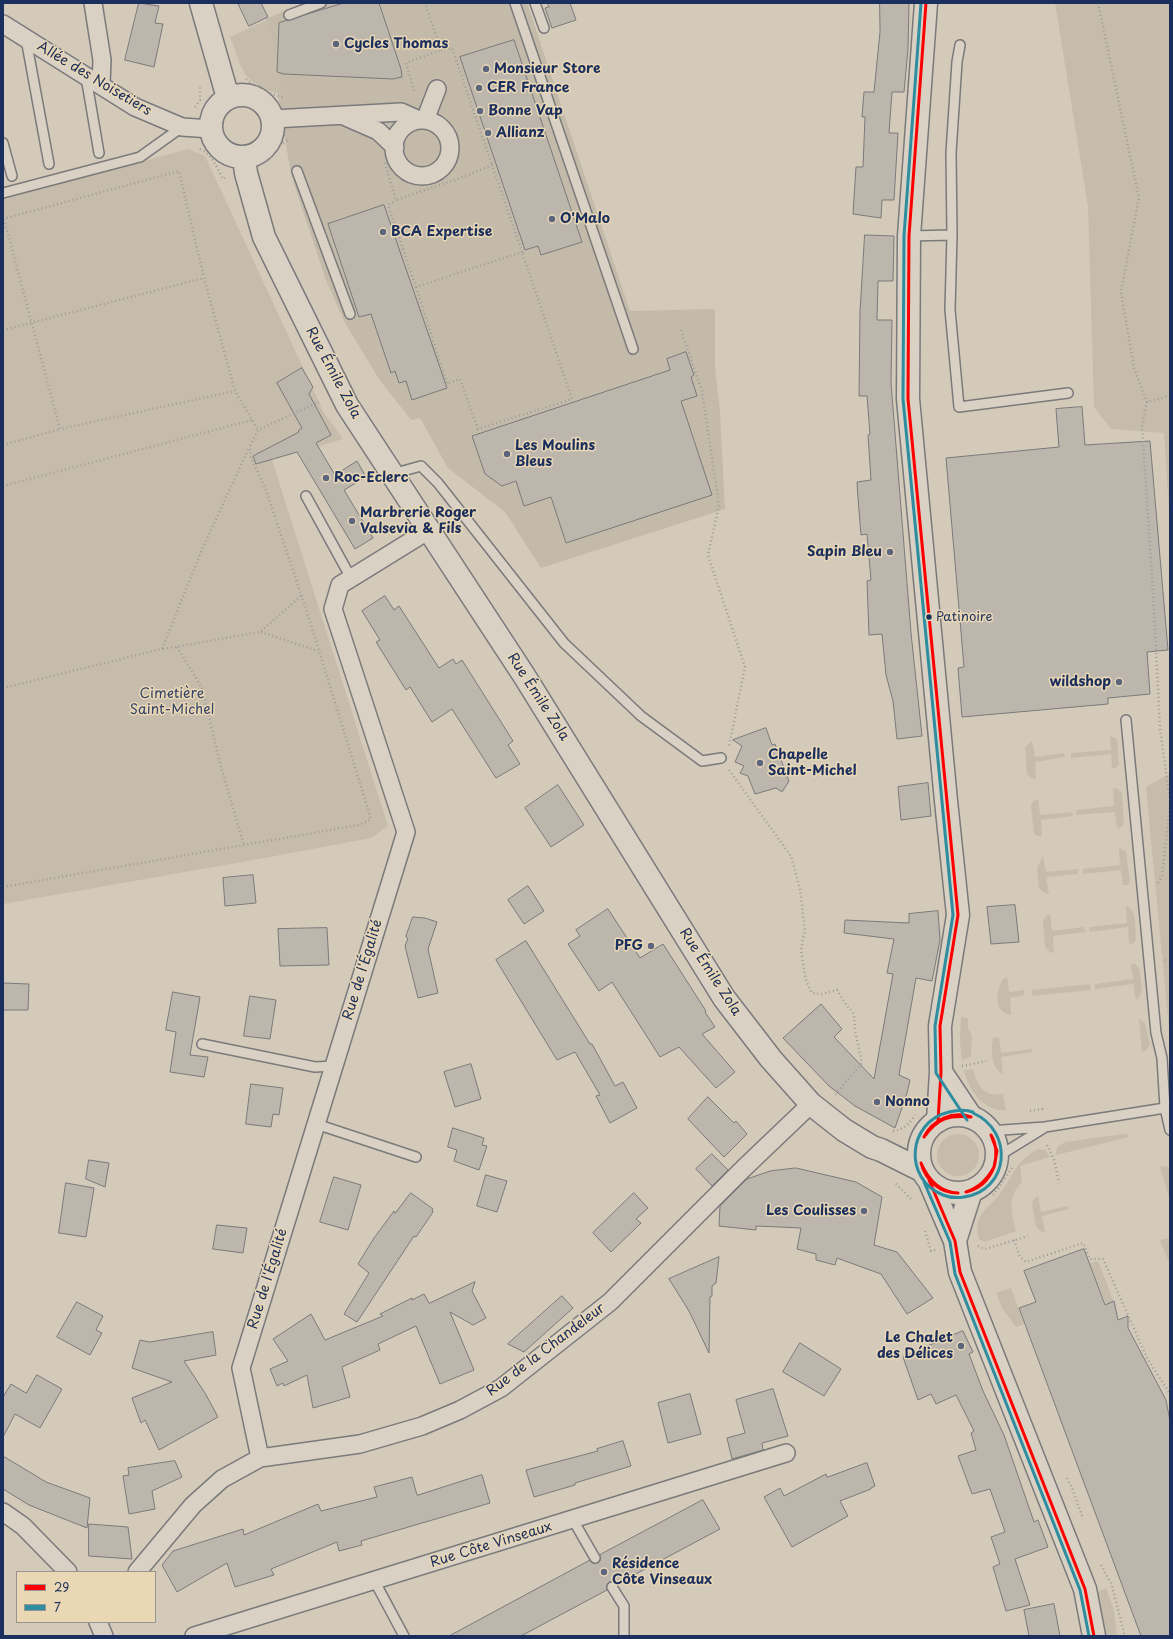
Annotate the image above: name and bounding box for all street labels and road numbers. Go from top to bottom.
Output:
street label: Allée des Noisetiers [34,38,154,120]
street label: Rue Émile Zola [302,324,364,422]
street label: Rue Émile Zola [503,650,573,744]
street label: Rue de l'Égalité [340,918,386,1022]
street label: Rue Émile Zola [675,925,745,1019]
street label: Rue de l'Égalité [245,1227,291,1331]
street label: Rue de la Chandeleur [483,1300,609,1400]
street label: Rue Côte Vinseaux [428,1518,554,1572]

